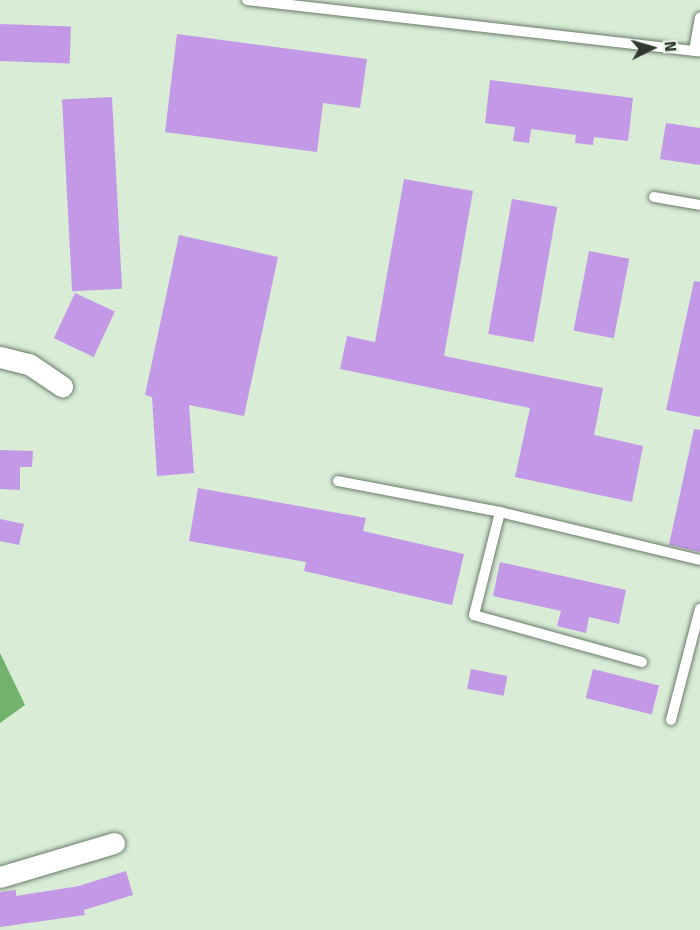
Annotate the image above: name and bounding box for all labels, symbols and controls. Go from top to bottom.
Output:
north arrow [622,18,682,78]
text: N [661,40,680,52]

